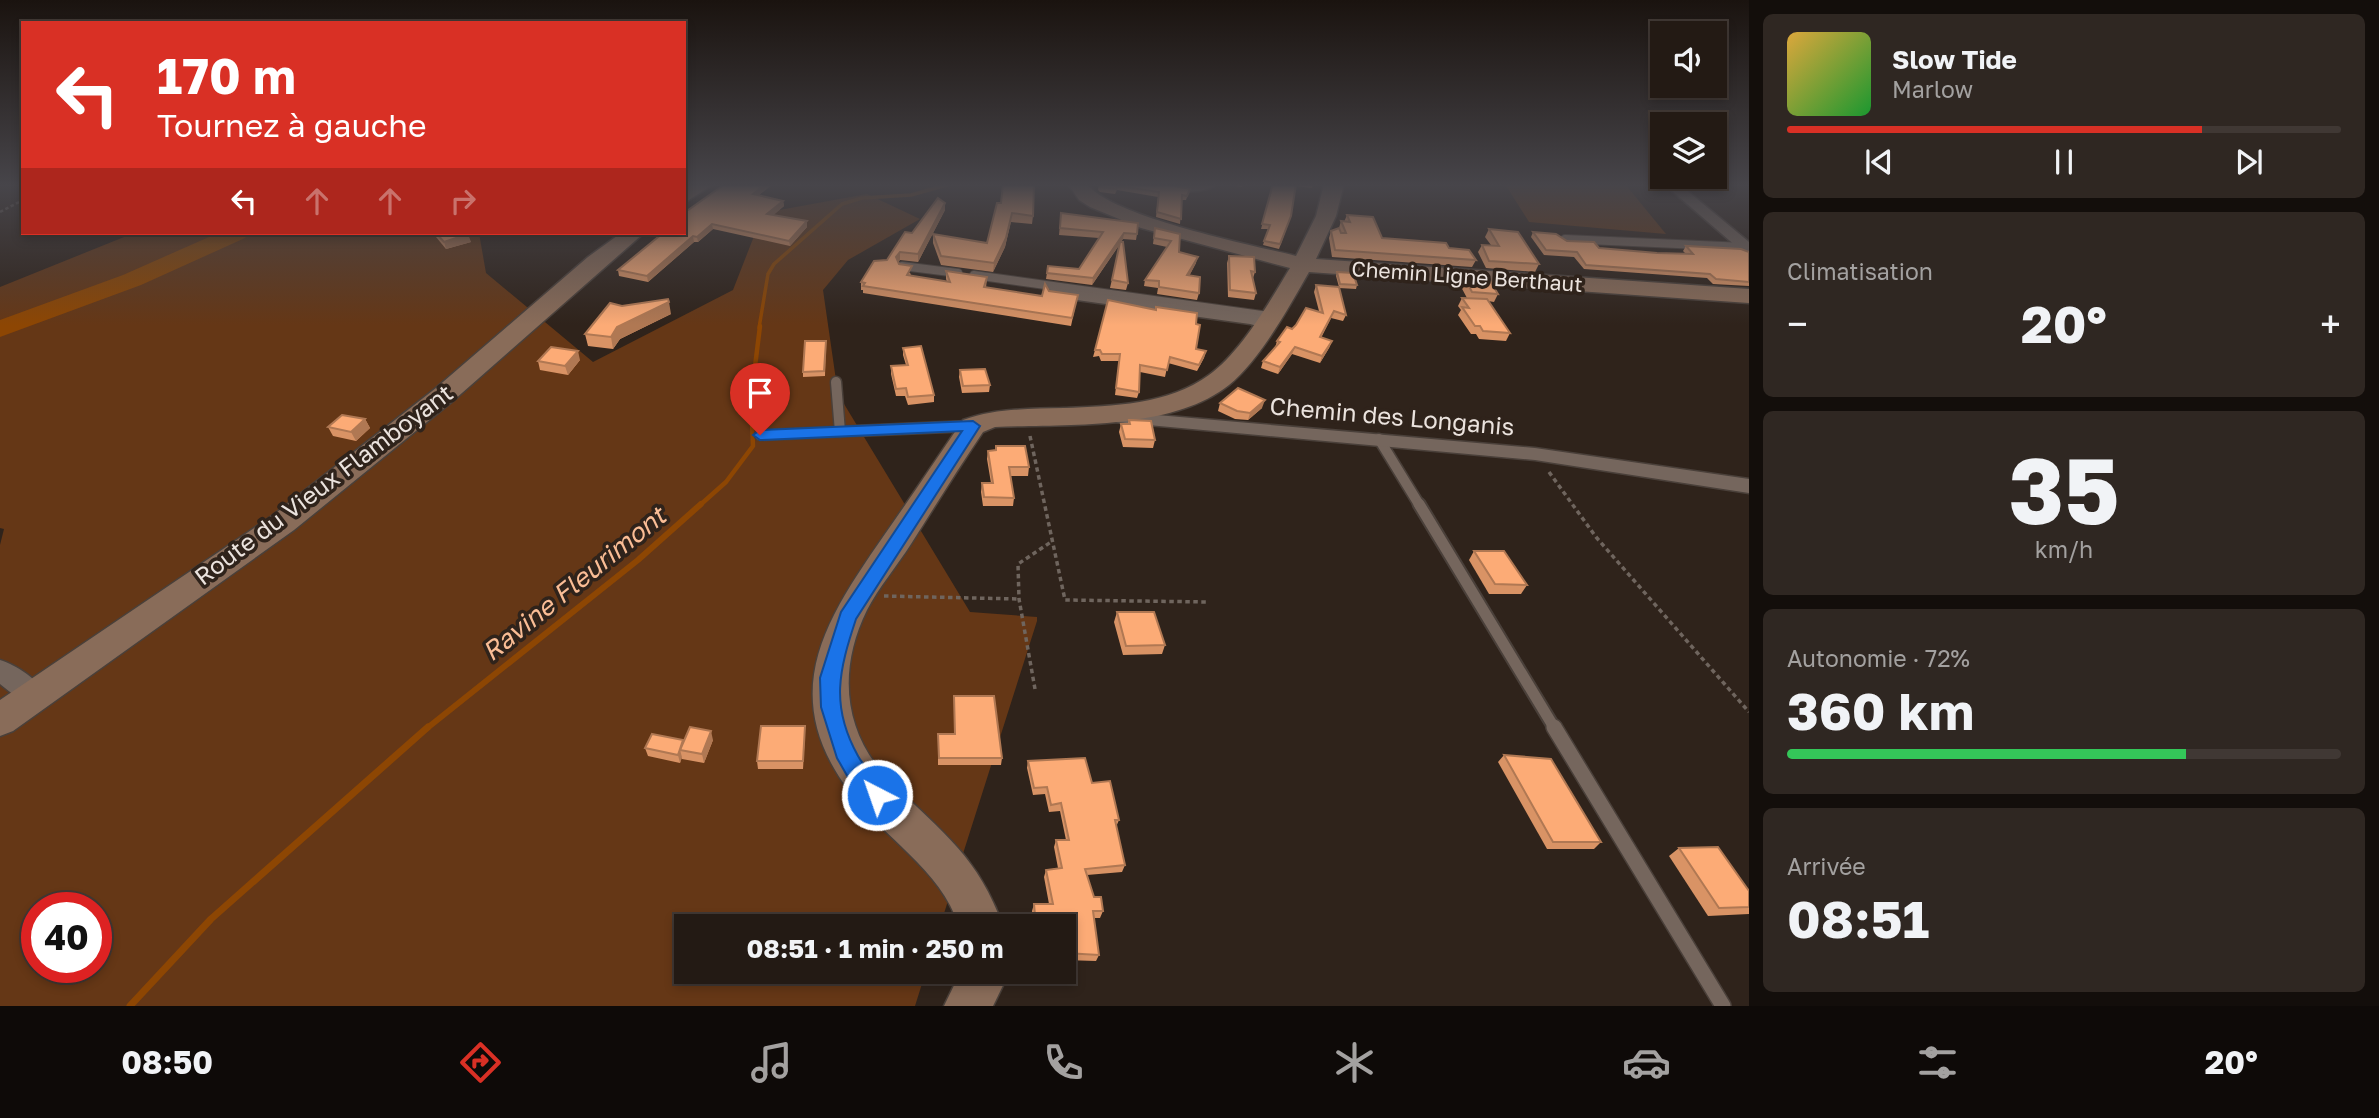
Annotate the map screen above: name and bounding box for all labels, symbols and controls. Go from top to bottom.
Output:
map controls [1650,21,1727,189]
button: sound [1650,21,1727,98]
text: Slow Tide [1892,44,2017,75]
text: 170 m [157,46,296,105]
icon: left [42,49,133,140]
text: Marlow [1892,75,1973,103]
text: Tournez à gauche [157,106,426,144]
button: layers [1650,112,1727,189]
icon: previous [1860,143,1898,181]
icon: pause [2045,143,2083,181]
icon: next [2230,143,2268,181]
icon: left [225,182,263,220]
icon: ahead [298,182,336,220]
icon: ahead [371,182,409,220]
icon: right [444,182,482,220]
street label: Chemin Ligne Berthaut [1351,255,1584,297]
text: Climatisation [1787,257,1933,285]
text: 20° [2021,292,2107,354]
text: − [1787,301,1808,346]
text: + [2320,301,2341,346]
pin [730,363,790,435]
icon: arrive [741,374,779,412]
street label: Route du Vieux Flamboyant [188,377,458,590]
street label: Chemin des Longanis [1268,390,1516,441]
text: 35 [2008,435,2120,544]
water label: Ravine Fleurimont [476,499,674,667]
text: km/h [2035,535,2093,563]
text: Autonomie · 72% [1787,644,1970,672]
text: 360 km [1787,679,1974,741]
position arrow [840,758,914,832]
text: Arrivée [1787,852,1866,880]
text: 08:51 [1787,887,1929,949]
speed limit sign: 40 [21,892,112,983]
text: 08:51 · 1 min · 250 m [746,933,1004,964]
icon: directions [456,1038,505,1087]
icon: music [747,1038,796,1087]
icon: phone [1039,1038,1088,1087]
icon: climate [1330,1038,1379,1087]
icon: car [1622,1038,1671,1087]
icon: filters [1913,1038,1962,1087]
text: 08:50 [121,1043,213,1081]
text: 20° [2205,1043,2258,1081]

